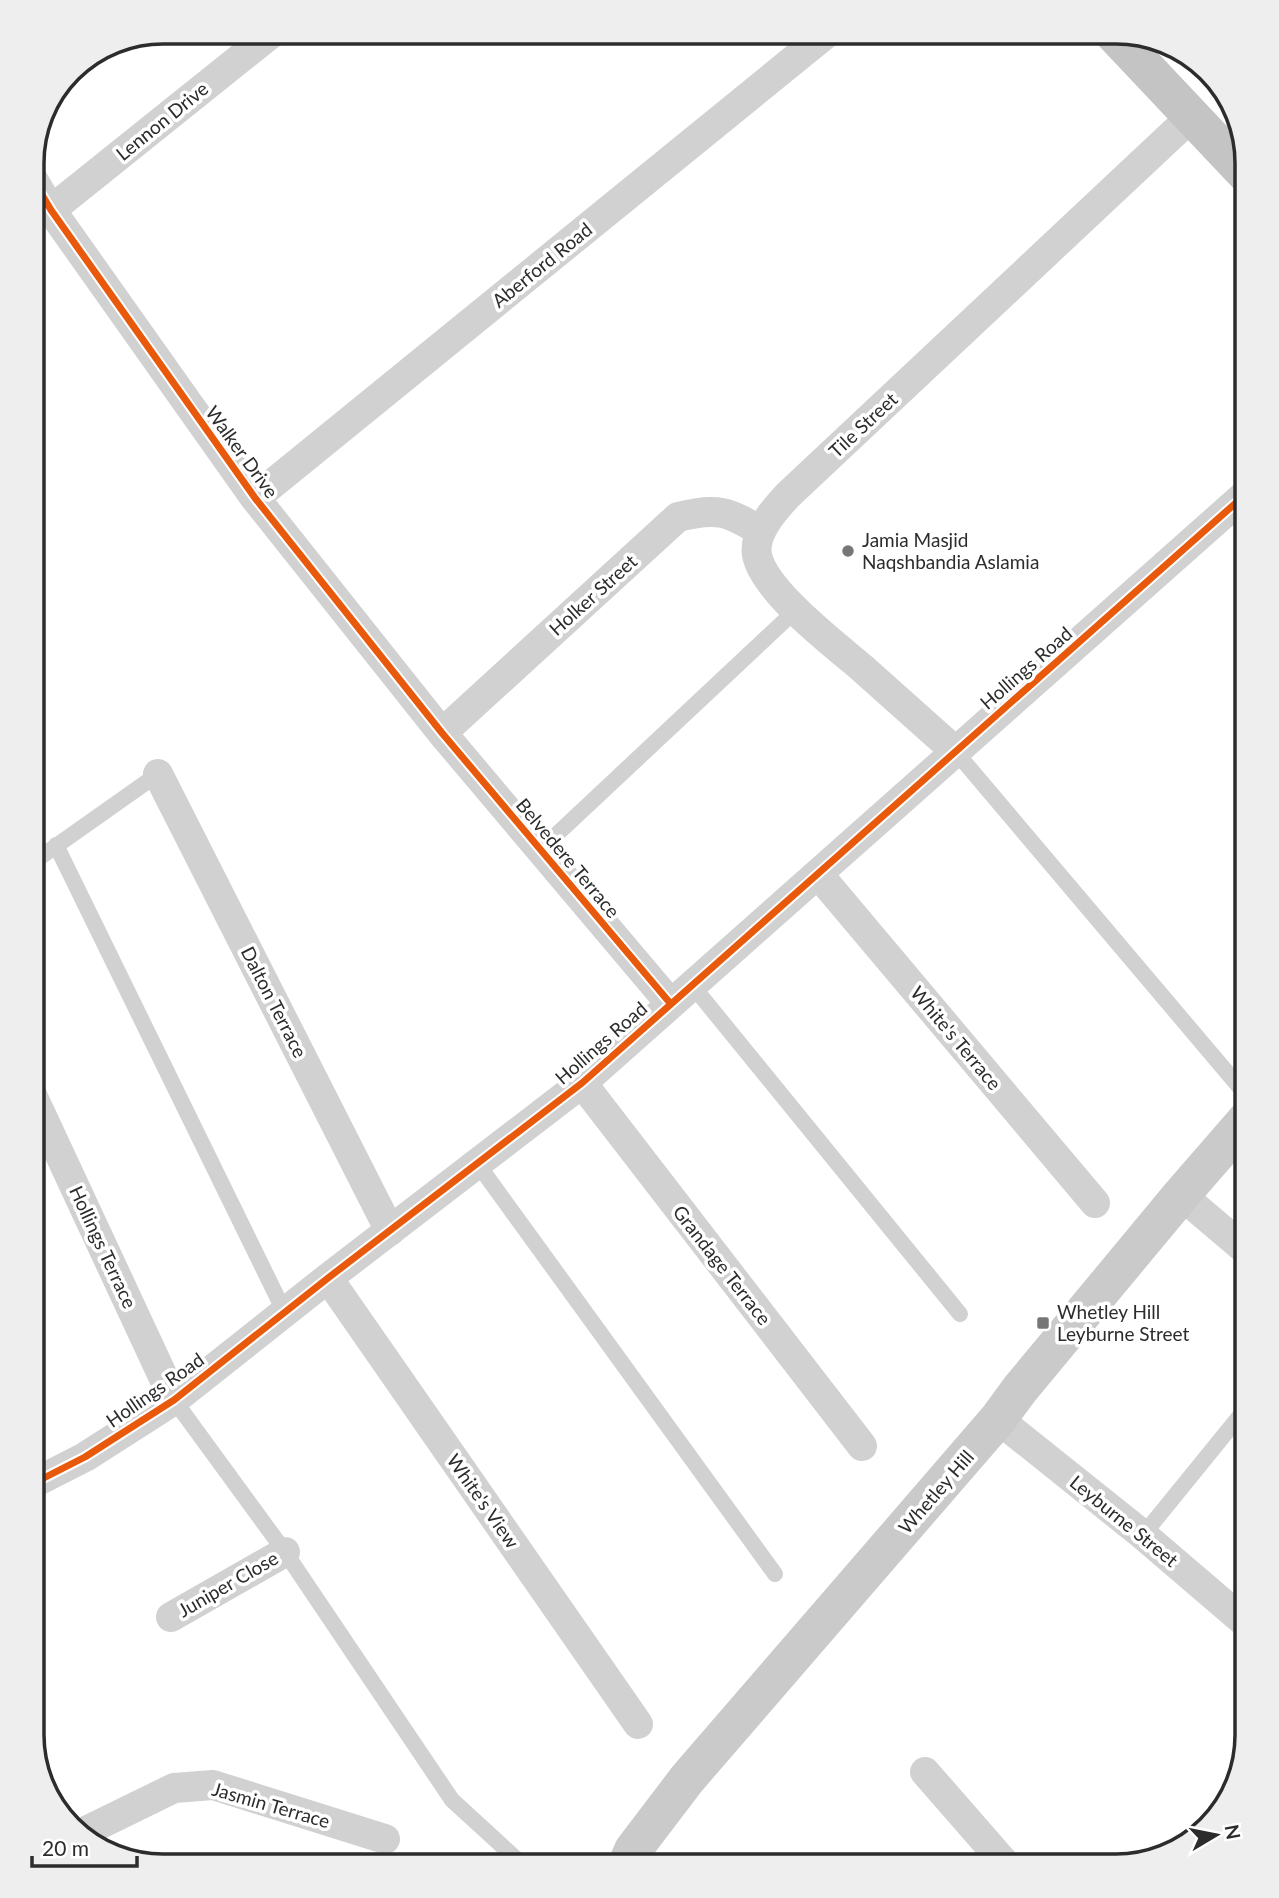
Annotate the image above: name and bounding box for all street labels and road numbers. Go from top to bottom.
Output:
street label: Lennon Drive [111,76,212,165]
street label: Aberford Road [487,217,596,312]
street label: Tile Street [824,387,902,462]
street label: Walker Drive [201,401,284,502]
street label: Holker Street [544,549,641,640]
street label: Hollings Road [975,621,1076,714]
street label: Belvedere Terrace [512,793,625,922]
street label: Dalton Terrace [237,942,312,1061]
street label: White's Terrace [906,981,1006,1094]
street label: Hollings Road [550,996,651,1089]
street label: Hollings Terrace [65,1182,142,1312]
street label: Grandage Terrace [668,1200,776,1329]
street label: Hollings Road [101,1347,208,1432]
street label: Whetley Hill [893,1445,978,1538]
street label: White's View [443,1449,524,1552]
street label: Leyburne Street [1066,1470,1183,1571]
street label: Juniper Close [174,1546,282,1621]
street label: Jasmin Terrace [210,1777,333,1832]

